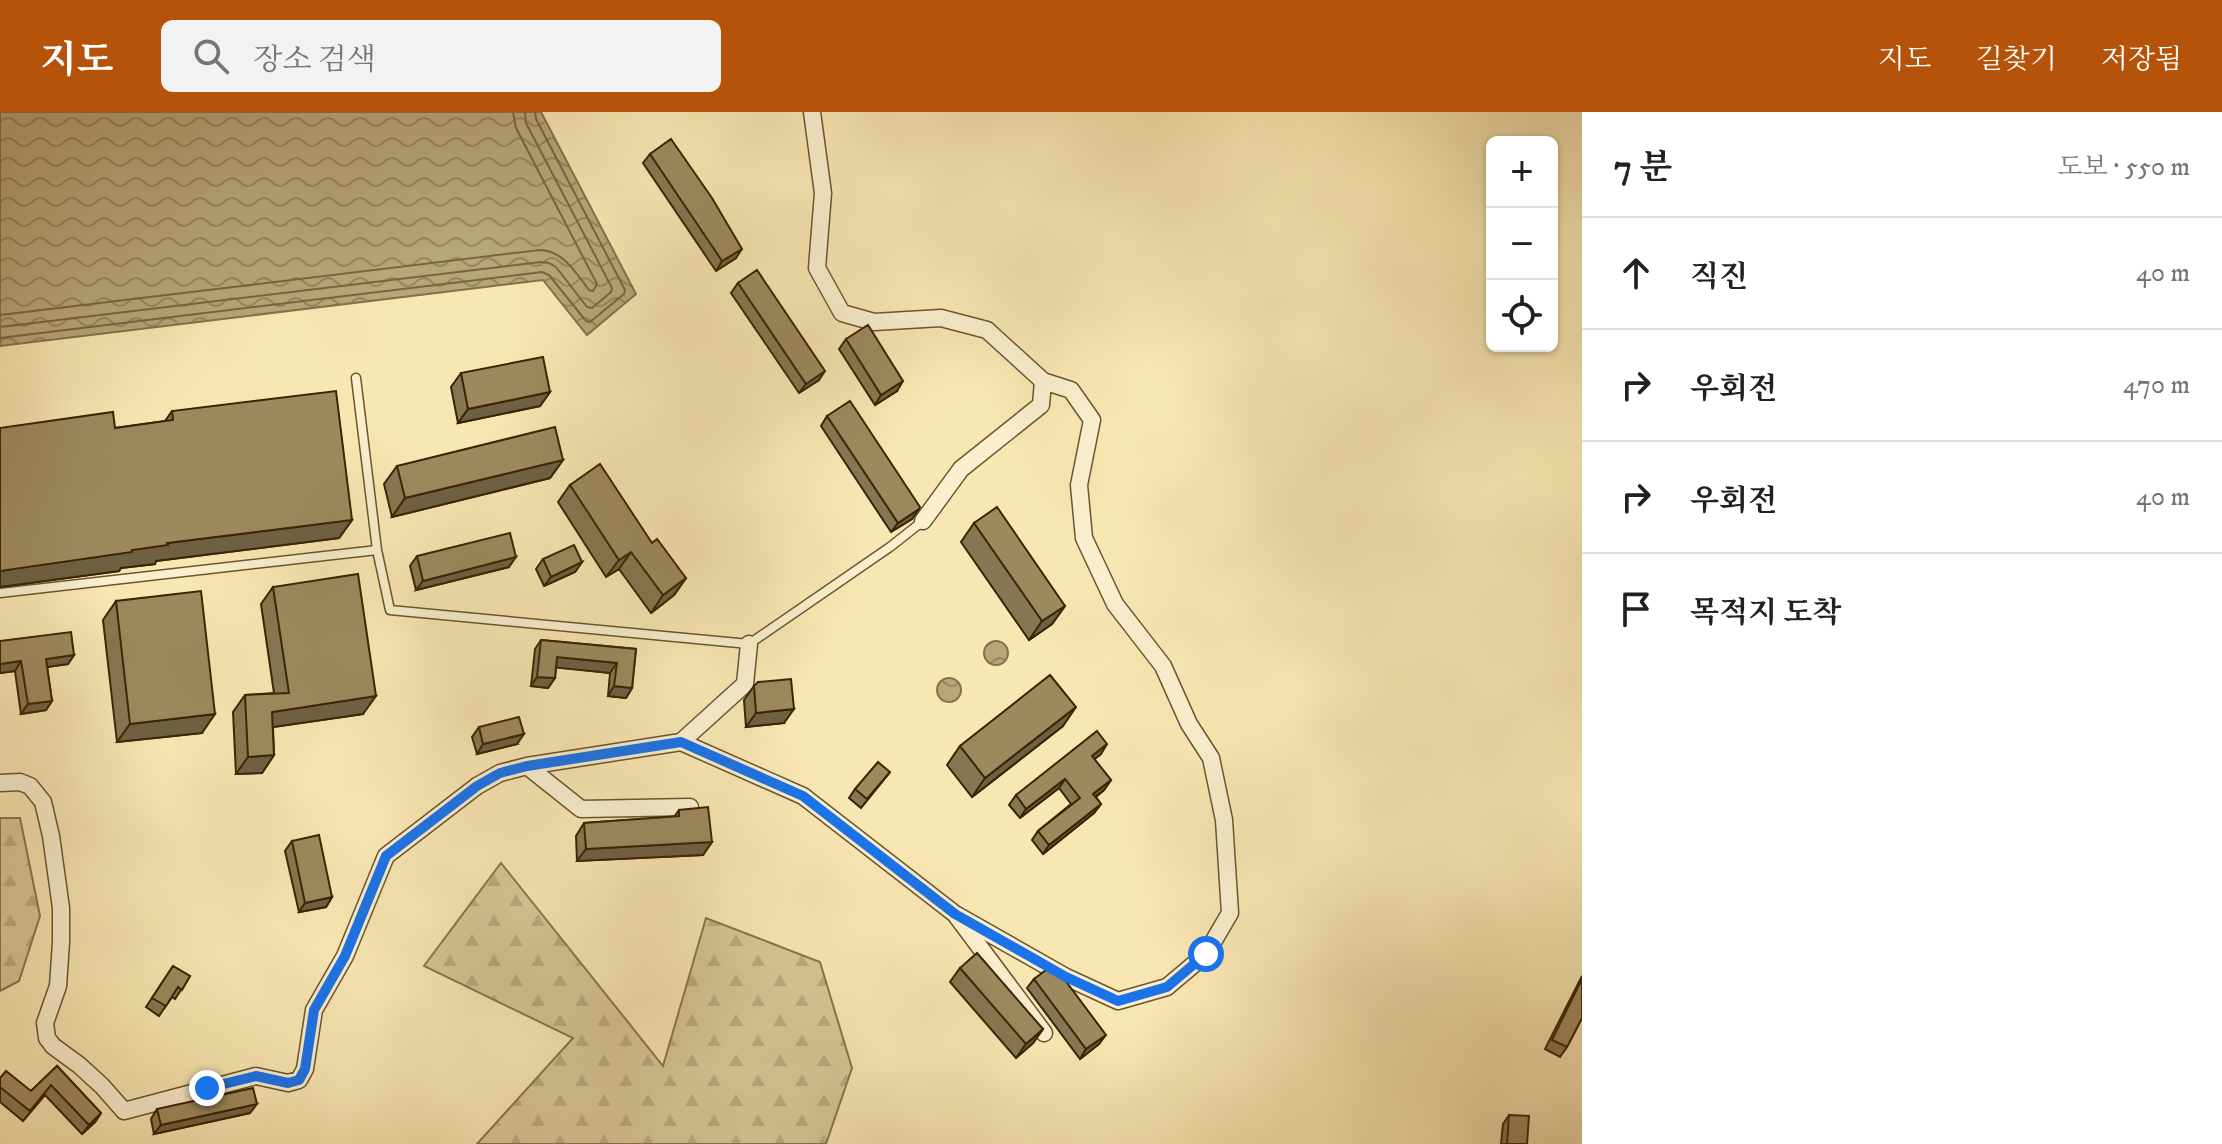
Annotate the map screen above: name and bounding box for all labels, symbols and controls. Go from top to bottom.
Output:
search box [161,20,721,92]
icon: search [189,34,233,78]
text: 지도 [40,37,113,85]
text: 장소 검색 [253,42,376,79]
text: 지도 [1878,42,1932,77]
text: 길찾기 [1976,42,2057,77]
text: 저장됨 [2101,42,2182,77]
map controls [1486,136,1558,352]
button: + [1486,136,1558,208]
text: 7 분 [1614,147,1672,189]
text: 도보 · 550 m [2057,151,2190,184]
button: − [1486,208,1558,280]
icon: ahead [1614,251,1658,295]
text: 40 m [2136,257,2190,290]
text: 직진 [1690,259,1748,296]
button: locate [1486,280,1558,352]
icon: right [1614,363,1658,407]
text: 470 m [2123,369,2190,402]
text: 우회전 [1690,371,1777,408]
icon: right [1614,475,1658,519]
text: 40 m [2136,481,2190,514]
text: 우회전 [1690,483,1777,520]
icon: arrive [1614,587,1658,631]
text: 목적지 도착 [1690,595,1841,632]
route start [1188,936,1224,972]
route end [189,1070,225,1106]

